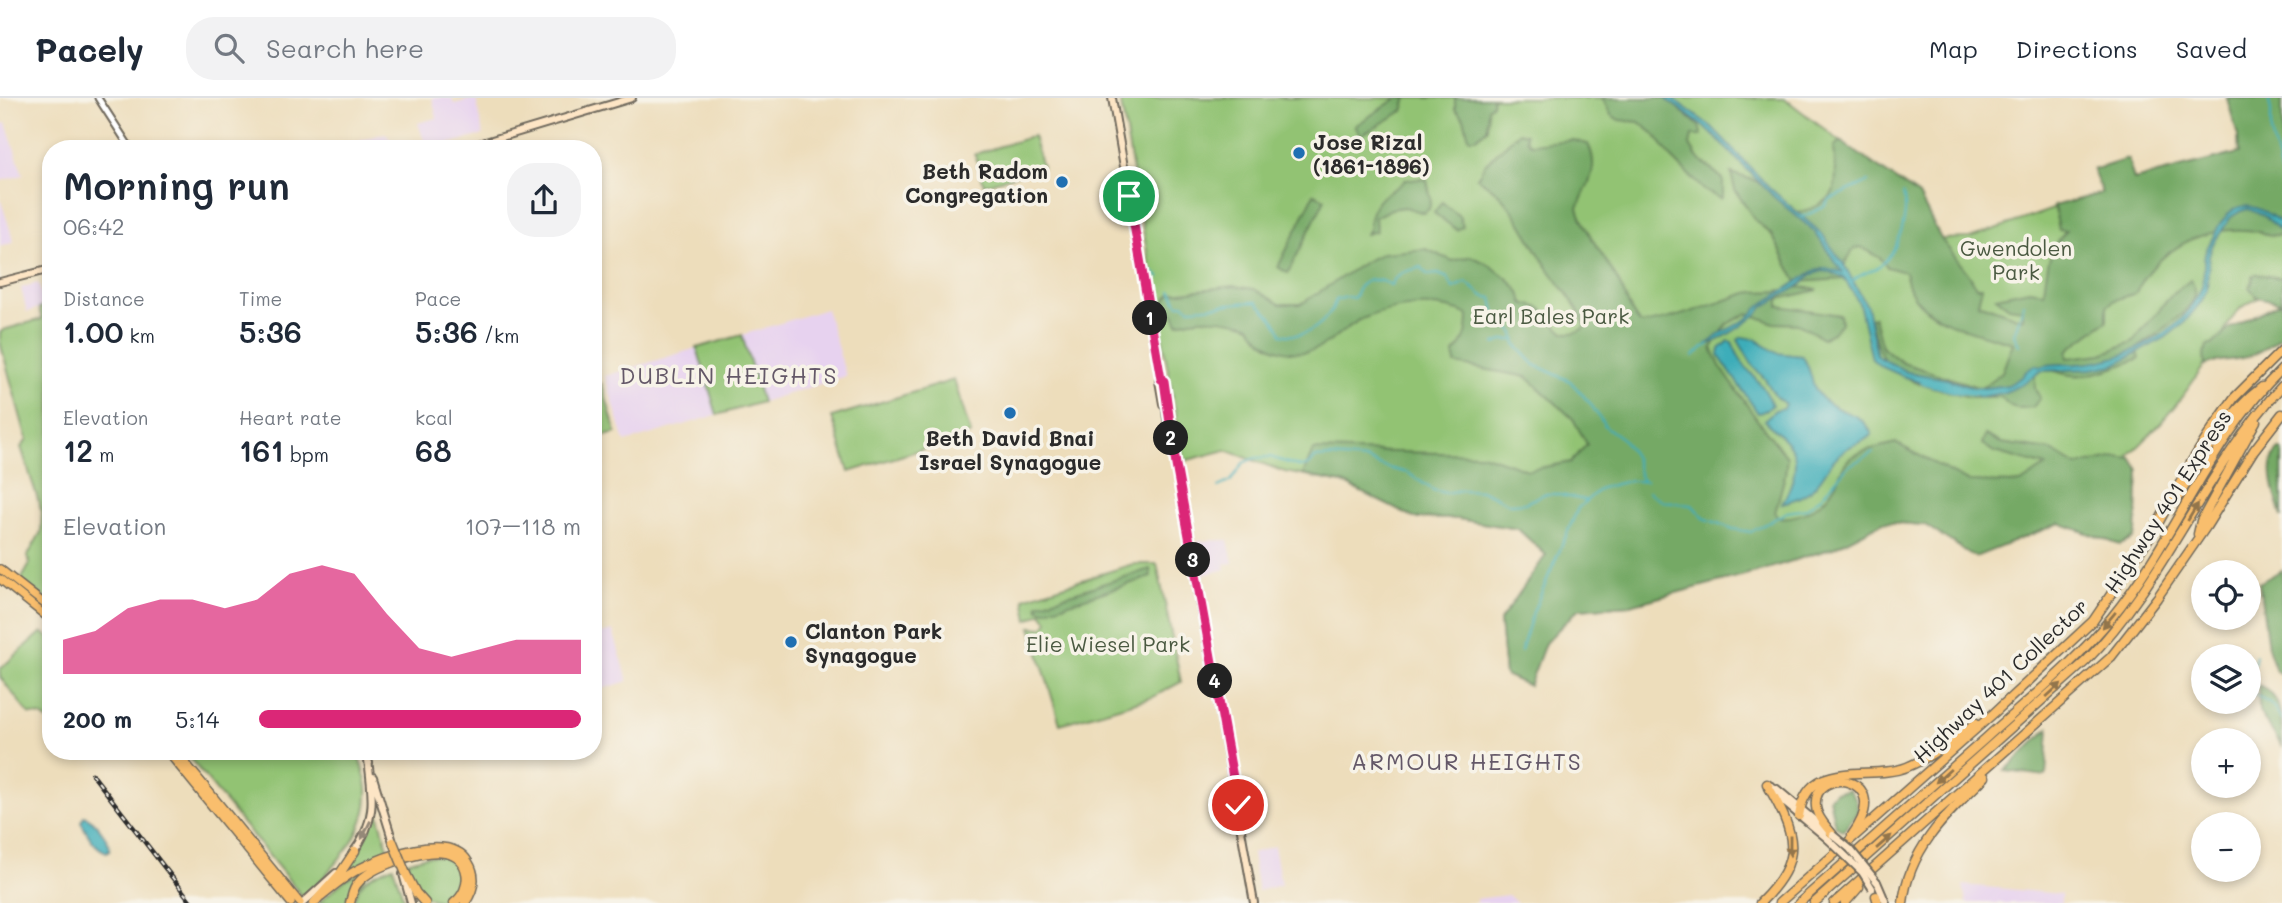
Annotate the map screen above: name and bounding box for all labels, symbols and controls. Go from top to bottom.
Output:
search box [186,17,676,80]
text: Pacely [35,27,144,70]
icon: search [210,29,248,67]
text: Search here [266,31,424,65]
text: Map [1929,33,1978,64]
text: Directions [2016,33,2138,64]
text: Saved [2176,33,2247,64]
place label: Jose Rizal (1861-1896) [1313,128,1430,179]
marker: Jose Rizal (1861-1896) [1291,145,1307,161]
place label: Beth Radom Congregation [905,157,1048,208]
text: Morning run [63,160,290,210]
button: share [507,163,581,237]
pin [1099,166,1159,226]
marker: Beth Radom Congregation [1054,174,1070,190]
icon: arrive [1110,177,1148,215]
text: 06:42 [63,211,125,241]
park label: Gwendolen Park [1960,234,2072,285]
text: Distance [63,286,145,311]
text: Time [239,286,282,311]
text: Pace [415,286,461,311]
pin: 1 [1132,300,1168,336]
park label: Earl Bales Park [1473,302,1629,329]
text: 1 [1145,305,1154,330]
text: 1.00 [63,311,123,351]
text: 5:36 [239,311,302,351]
text: 5:36 [415,311,478,351]
text: km [123,323,155,348]
text: /km [478,323,519,348]
district label: DUBLIN HEIGHTS [620,360,838,390]
street label: Highway 401 Express [2098,404,2236,598]
text: Elevation [63,405,148,430]
text: Heart rate [239,405,342,430]
text: kcal [415,405,453,430]
marker: Beth David Bnai Israel Synagogue [1002,405,1018,421]
pin: 2 [1154,420,1188,456]
place label: Beth David Bnai Israel Synagogue [919,424,1101,476]
text: 2 [1165,425,1176,450]
text: 12 [63,430,93,470]
text: 161 [239,430,284,470]
text: 68 [415,430,452,470]
text: m [93,442,114,467]
text: bpm [284,442,329,467]
one-way arrow [2186,502,2199,522]
text: Elevation [63,511,166,541]
text: 107–118 m [465,511,581,541]
pin: 3 [1176,542,1210,578]
text: 3 [1187,547,1198,572]
map controls [2191,560,2261,882]
button: locate [2191,560,2261,630]
street label: Highway 401 Collector [1907,592,2093,768]
one-way arrow [2102,612,2117,629]
place label: Clanton Park Synagogue [805,617,942,669]
park label: Elie Wiesel Park [1026,630,1190,657]
marker: Clanton Park Synagogue [783,634,799,650]
button: layers [2191,644,2261,714]
pin: 4 [1198,664,1232,698]
text: 4 [1208,668,1221,693]
one-way arrow [2045,683,2062,698]
text: 200 m [63,704,132,734]
text: 5:14 [175,704,219,734]
button: + [2191,728,2261,798]
district label: ARMOUR HEIGHTS [1351,746,1583,776]
one-way arrow [1935,767,1952,783]
pin [1208,775,1268,835]
icon: check [1219,786,1257,824]
button: − [2191,812,2261,882]
one-way arrow [360,820,371,840]
one-way arrow [1875,834,1892,850]
one-way arrow [1784,835,1796,857]

